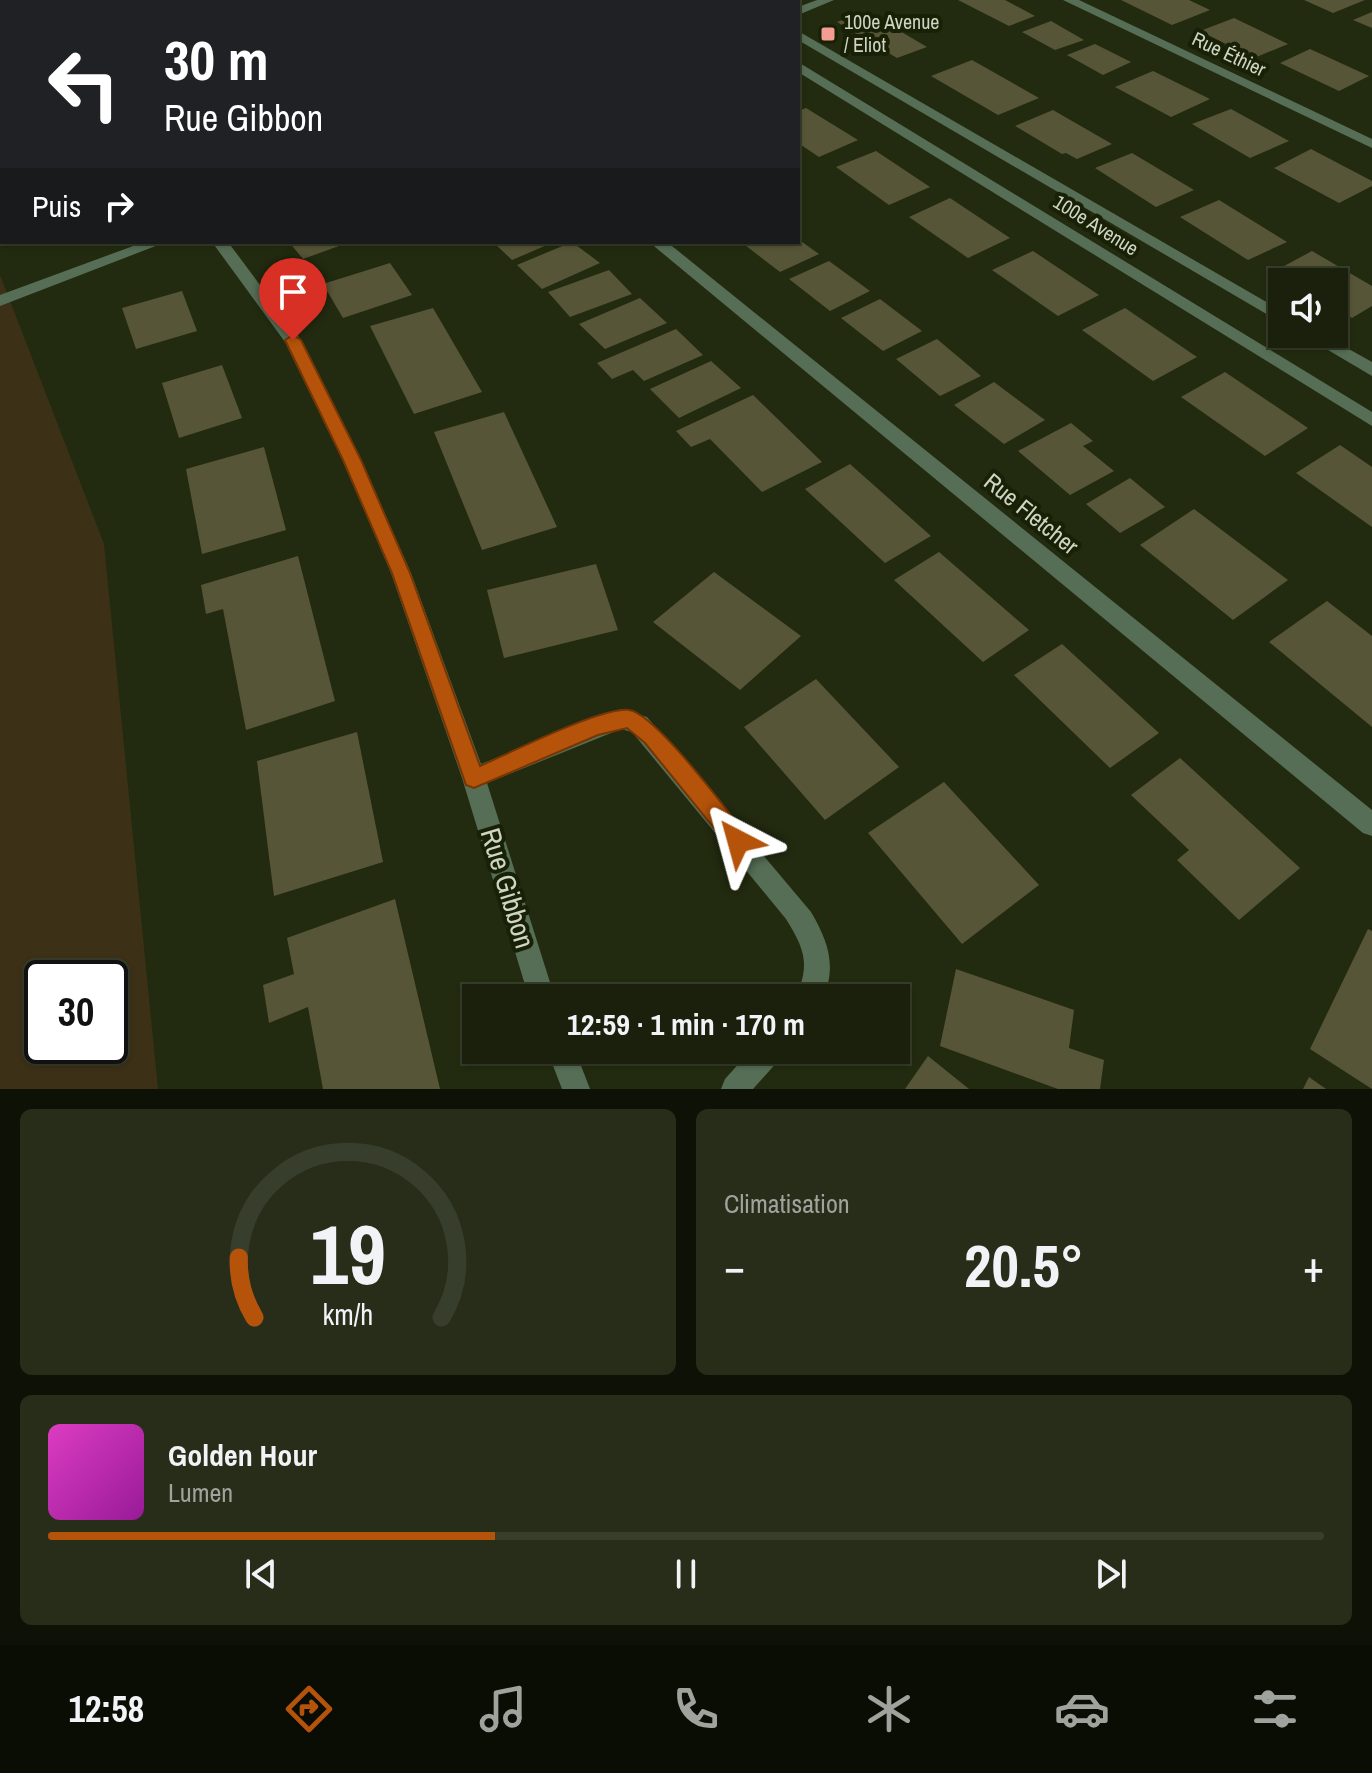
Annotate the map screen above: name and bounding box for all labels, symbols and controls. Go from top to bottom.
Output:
place label: 100e Avenue / Eliot [844,8,939,58]
text: 30 m [164,22,269,97]
marker: 100e Avenue / Eliot [819,25,837,43]
street label: Rue Éthier [1188,25,1271,83]
icon: left [32,32,136,136]
text: Rue Gibbon [164,94,323,142]
icon: right [97,184,141,228]
text: Puis [32,186,81,226]
street label: 100e Avenue [1049,188,1144,261]
pin [259,258,327,340]
map controls [1268,268,1348,348]
button: sound [1268,268,1348,348]
icon: arrive [271,270,315,314]
street label: Rue Fletcher [978,465,1086,561]
position arrow [696,799,780,883]
street label: Rue Gibbon [472,823,544,953]
speed limit sign: 30 [24,960,128,1064]
text: 12:59 · 1 min · 170 m [567,1004,805,1044]
text: Climatisation [724,1186,850,1221]
text: 19 [310,1198,386,1310]
text: 20.5° [964,1225,1084,1306]
text: − [724,1236,745,1296]
text: + [1303,1236,1324,1296]
text: km/h [323,1295,373,1334]
text: Golden Hour [168,1435,317,1475]
text: Lumen [168,1475,233,1510]
icon: previous [239,1552,283,1596]
icon: pause [664,1552,708,1596]
icon: next [1089,1552,1133,1596]
icon: directions [281,1681,337,1737]
icon: music [475,1681,531,1737]
icon: phone [668,1681,724,1737]
icon: climate [861,1681,917,1737]
icon: car [1054,1681,1110,1737]
icon: filters [1247,1681,1303,1737]
text: 12:58 [69,1685,144,1733]

